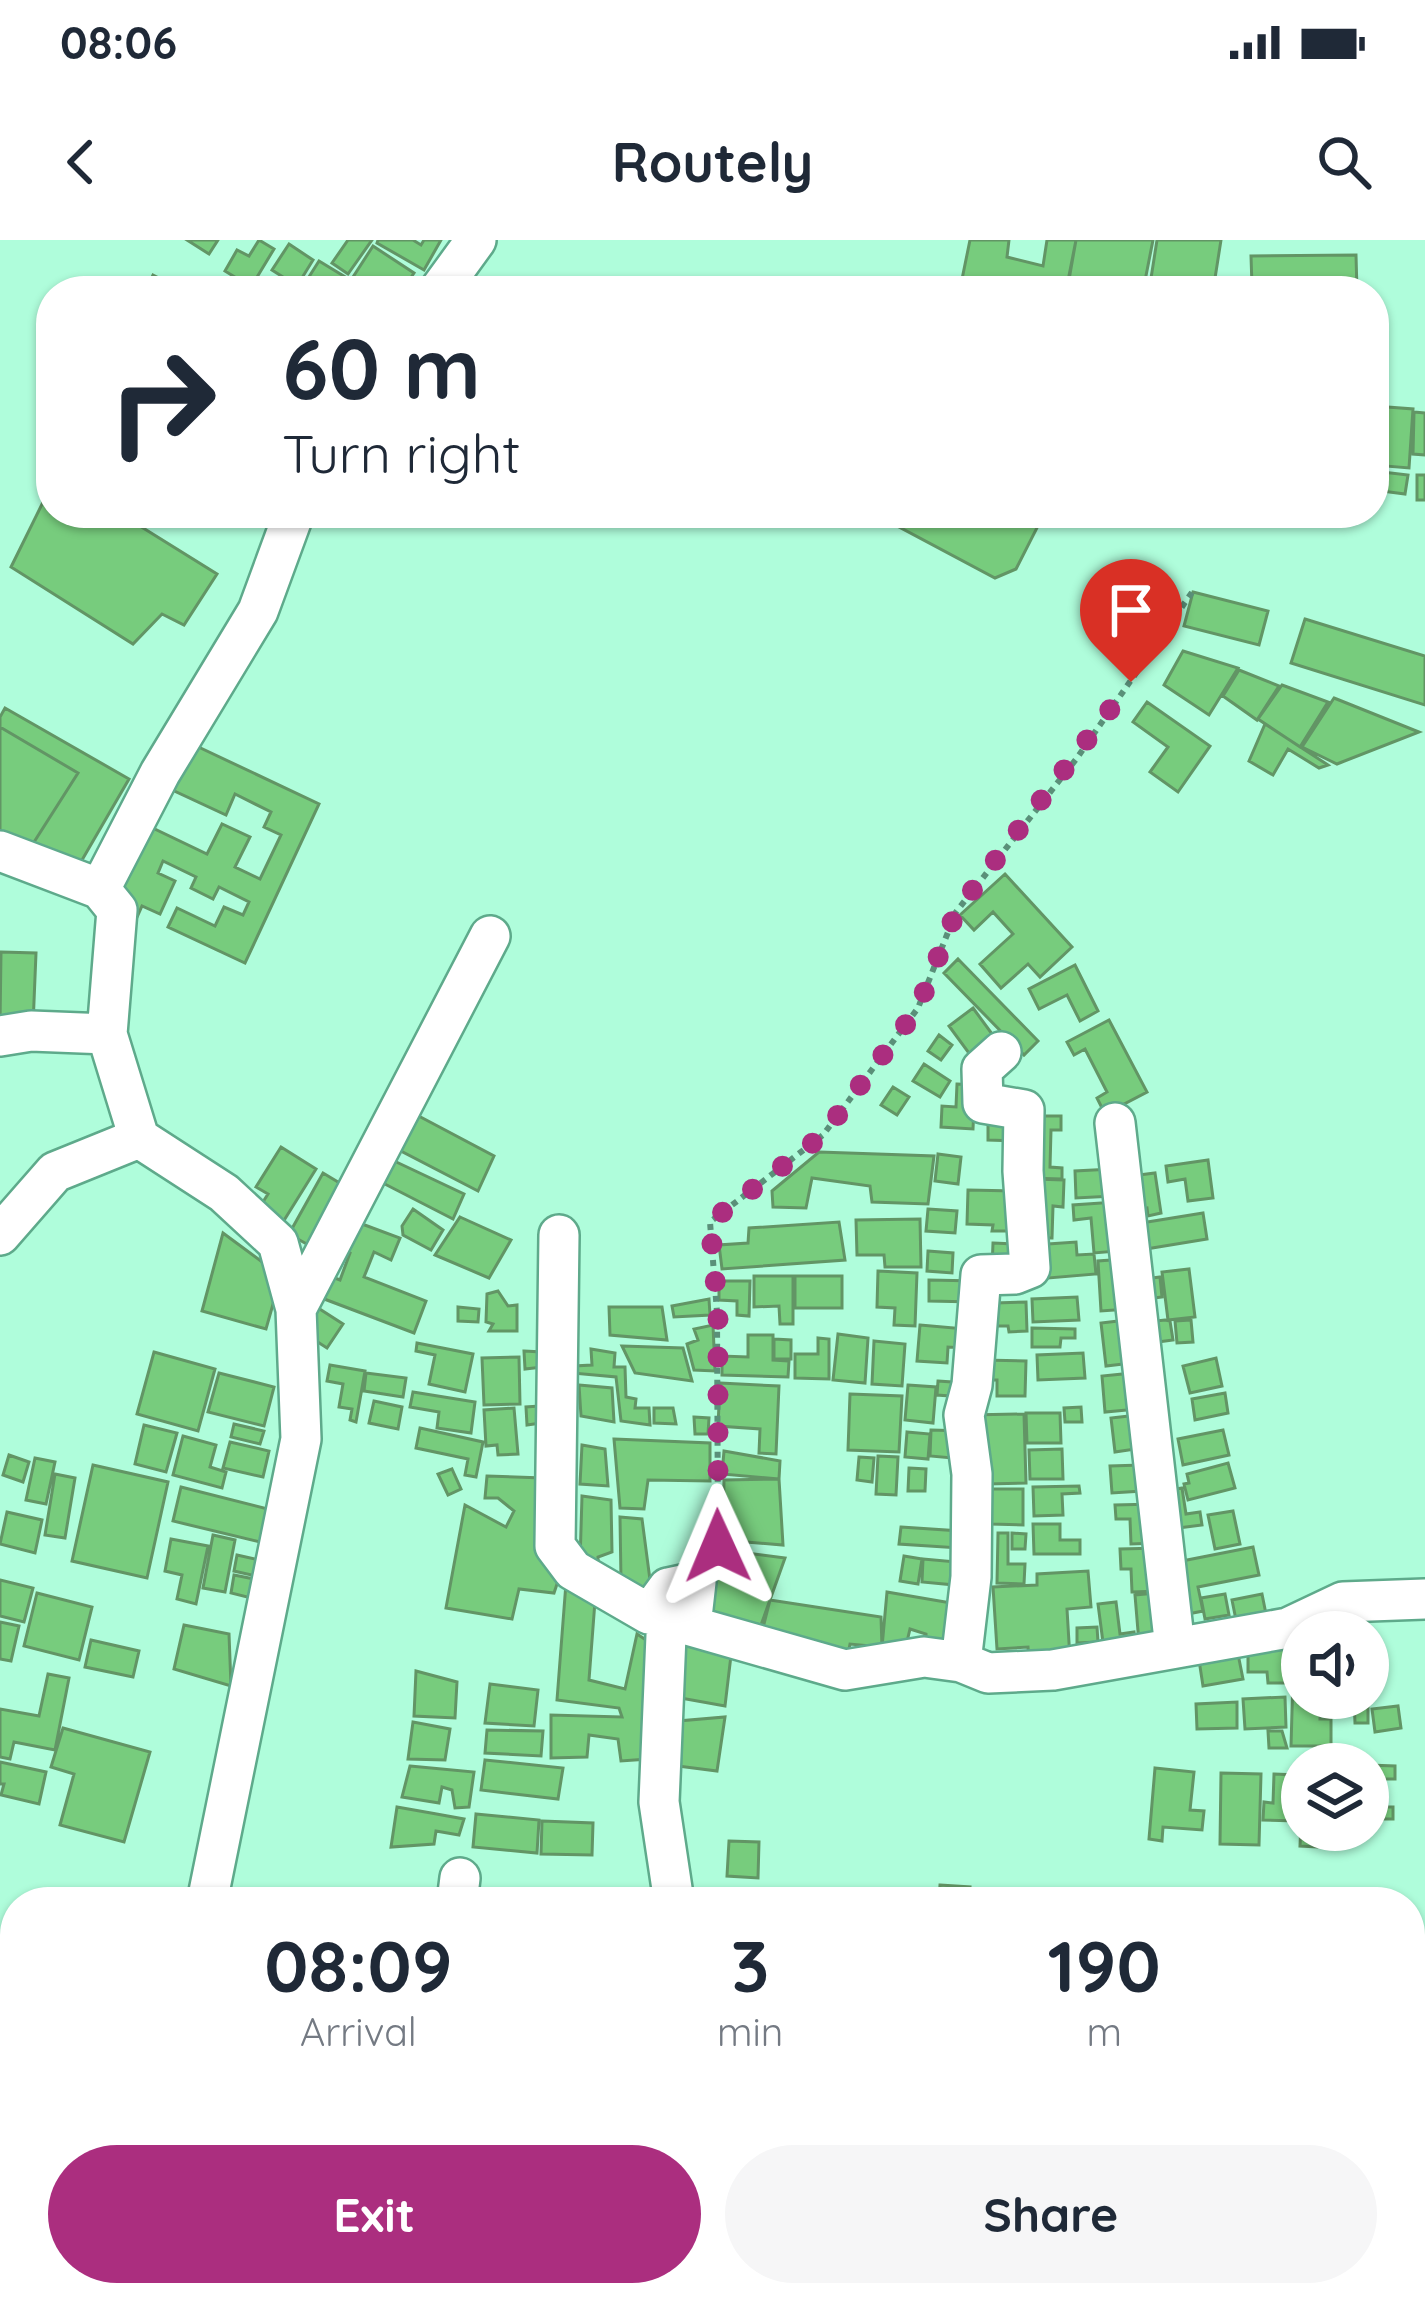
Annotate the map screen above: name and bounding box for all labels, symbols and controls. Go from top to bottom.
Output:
text: 08:06 [60,14,177,70]
text: Routely [612,128,813,196]
icon: back [48,129,114,195]
icon: search [1311,129,1377,195]
text: 60 m [282,315,481,420]
icon: right [84,324,240,480]
text: Turn right [282,419,521,487]
pin [1080,559,1182,682]
icon: arrive [1098,577,1164,643]
position arrow [655,1483,781,1609]
map controls [1281,1611,1389,1851]
button: sound [1281,1611,1389,1719]
button: layers [1281,1743,1389,1851]
text: 08:09 [264,1920,453,2010]
text: 3 [731,1920,769,2010]
text: 190 [1048,1920,1161,2010]
text: Arrival [300,2007,417,2056]
text: min [717,2007,783,2056]
text: m [1086,2007,1122,2056]
button: Exit [48,2145,701,2283]
button: Share [725,2145,1377,2283]

